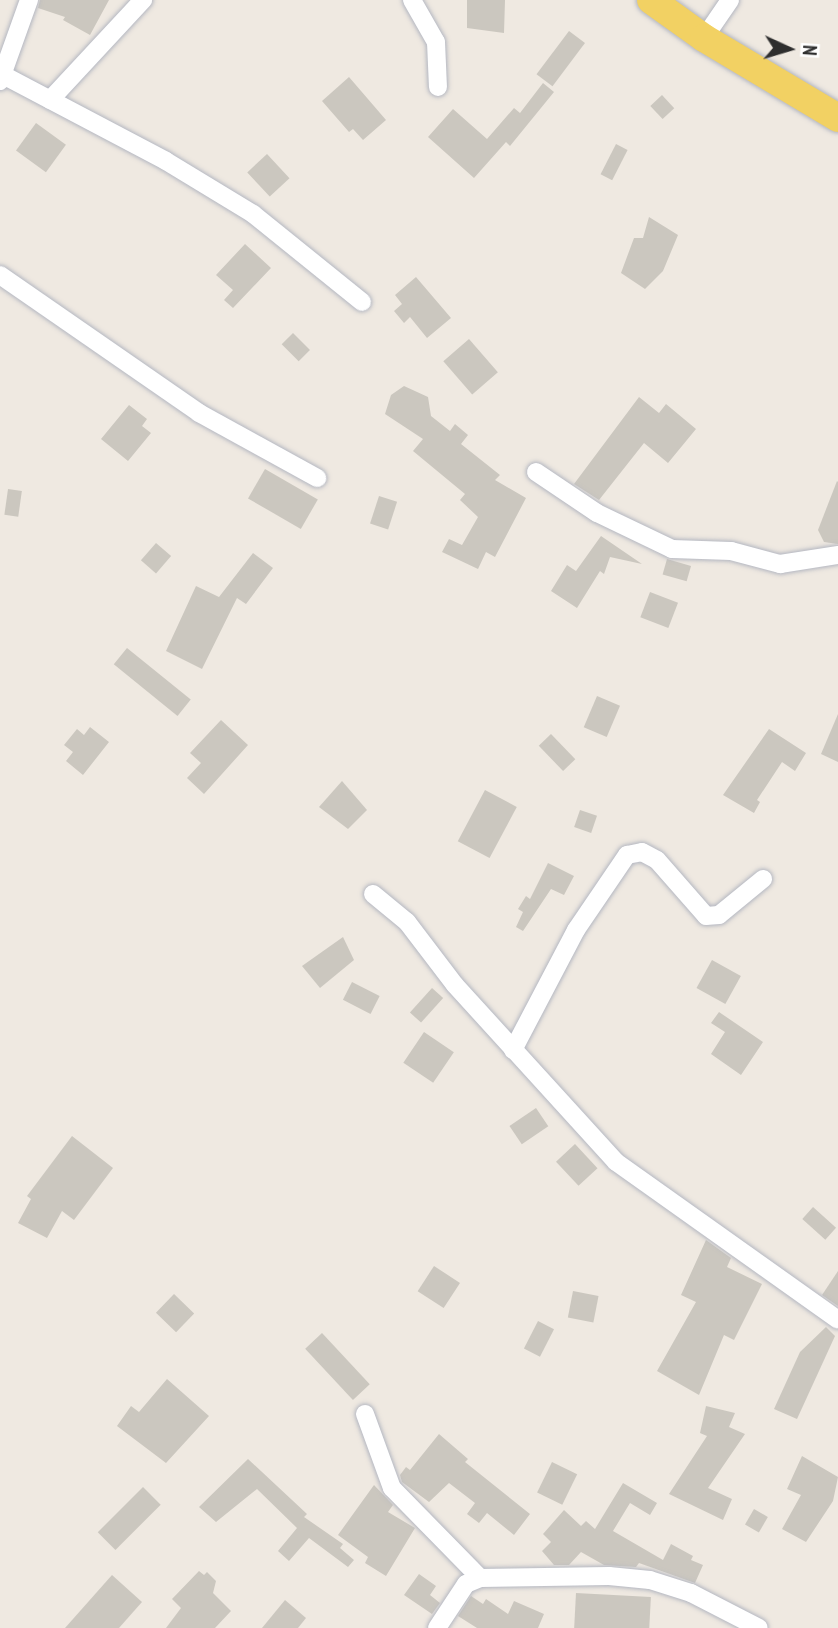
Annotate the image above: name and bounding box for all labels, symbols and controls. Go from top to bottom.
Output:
north arrow [754,14,824,84]
text: N [798,44,822,56]

